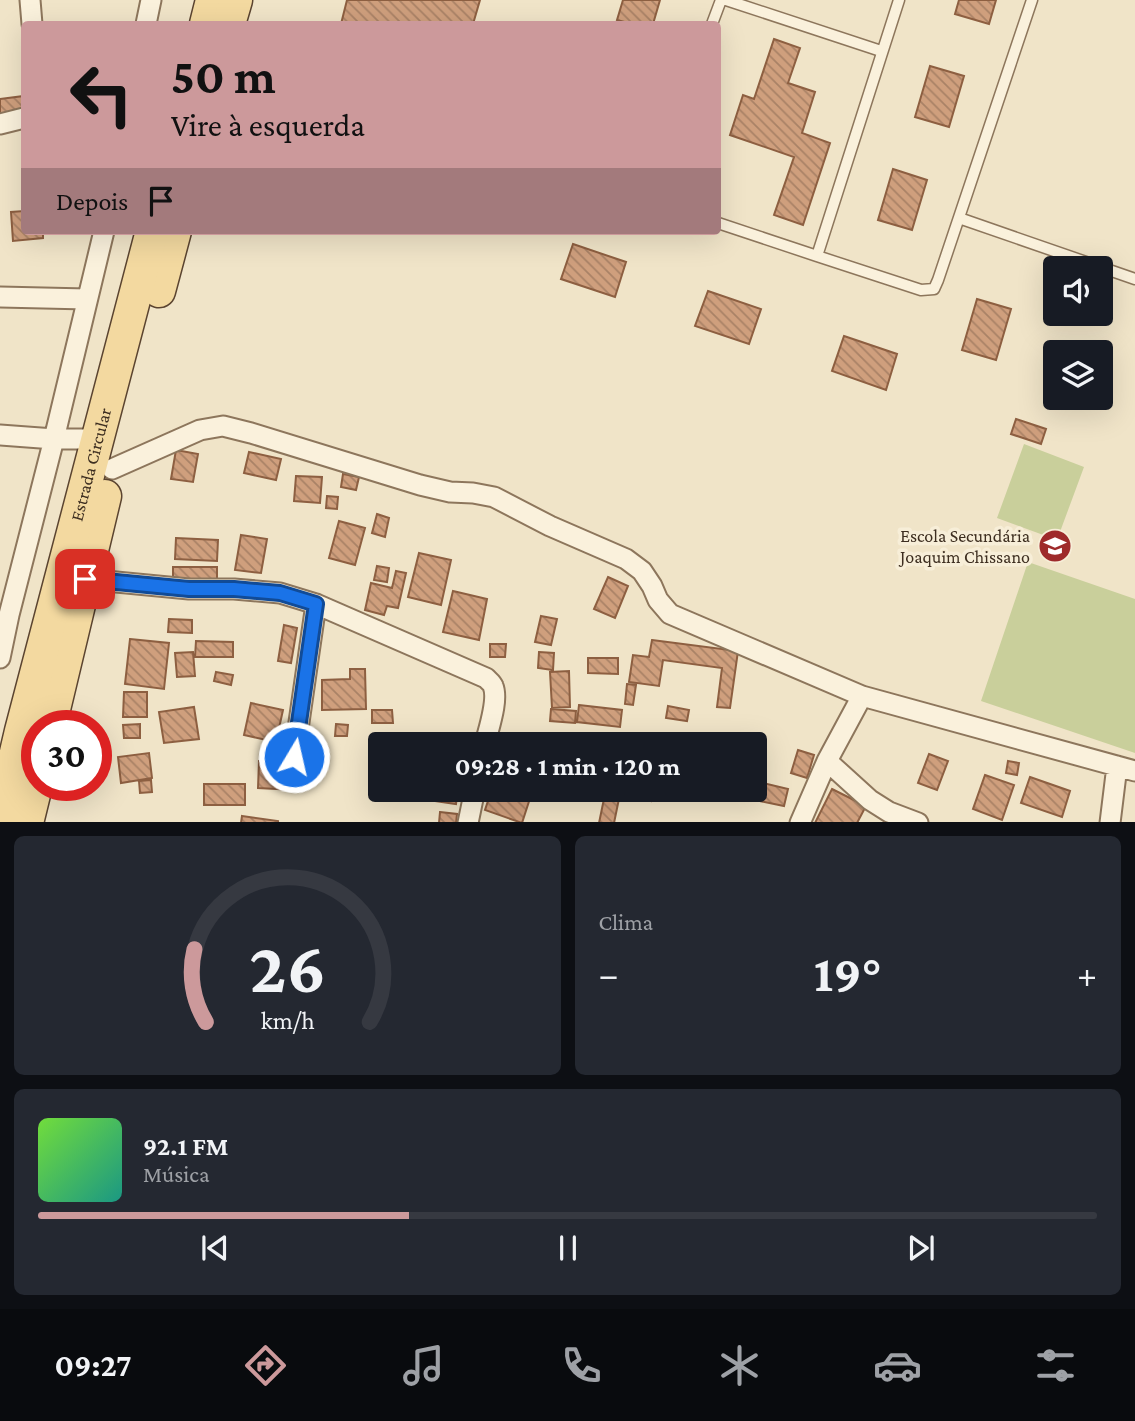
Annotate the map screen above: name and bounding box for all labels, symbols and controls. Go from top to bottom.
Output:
icon: left [56,49,147,140]
text: 50 m [171,49,276,104]
text: Vire à esquerda [171,107,365,143]
icon: arrive [142,182,180,220]
text: Depois [56,187,128,216]
map controls [1043,256,1113,410]
button: sound [1043,256,1113,326]
button: layers [1043,340,1113,410]
street label: Estrada Circular [66,405,115,523]
place label: Escola Secundária Joaquim Chissano [898,526,1030,567]
school or university icon: Escola Secundária Joaquim Chissano [1036,527,1074,565]
pin [55,549,115,609]
icon: arrive [66,560,104,598]
speed limit sign: 30 [21,710,112,801]
position arrow [257,720,331,794]
text: 09:28 · 1 min · 120 m [455,752,680,781]
text: Clima [599,909,653,935]
text: 26 [249,927,326,1008]
text: 19° [814,944,882,1002]
text: − [599,953,619,995]
text: + [1077,953,1097,995]
text: km/h [260,1006,314,1033]
text: 92.1 FM [143,1132,228,1161]
text: Música [143,1161,210,1187]
icon: previous [196,1229,234,1267]
icon: pause [549,1229,587,1267]
icon: next [902,1229,940,1267]
icon: directions [241,1341,290,1390]
icon: music [399,1341,448,1390]
icon: phone [557,1341,606,1390]
icon: climate [715,1341,764,1390]
icon: car [873,1341,922,1390]
icon: filters [1031,1341,1080,1390]
text: 09:27 [55,1347,131,1383]

